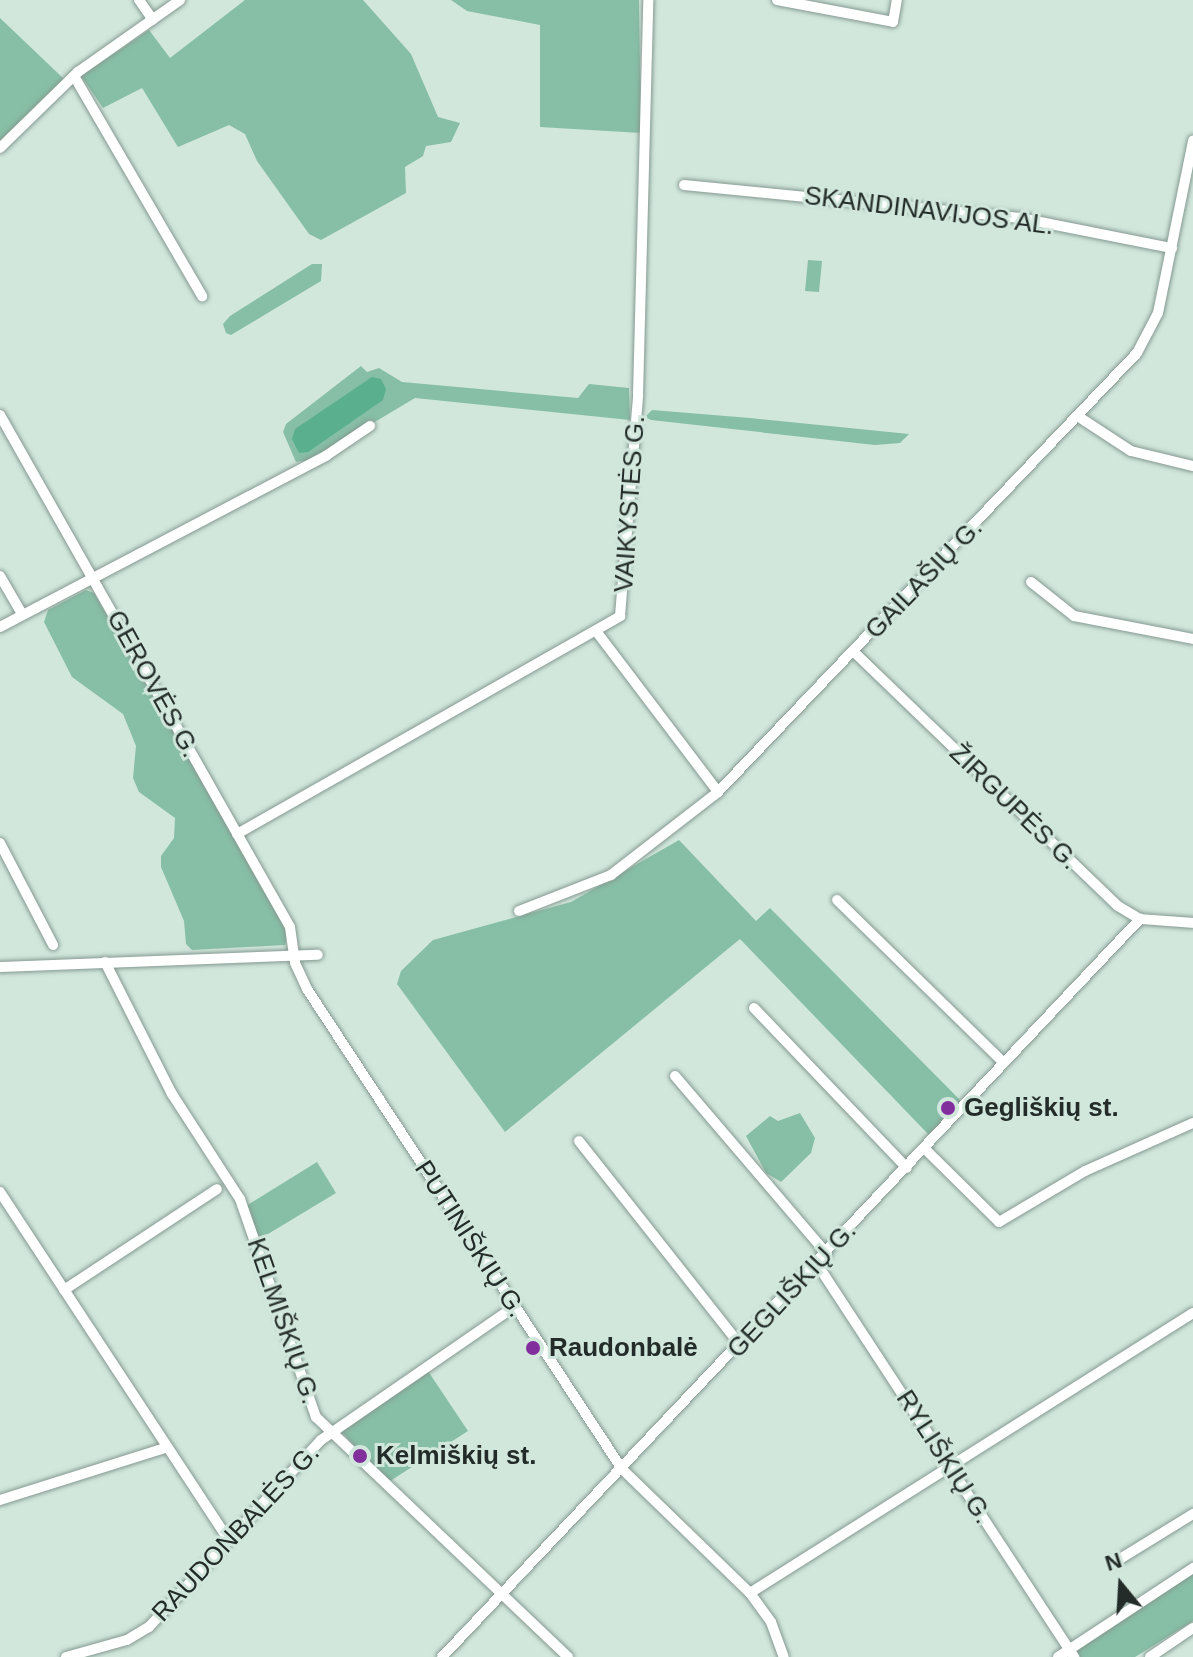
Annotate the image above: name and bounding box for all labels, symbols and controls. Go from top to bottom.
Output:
street label: SKANDINAVIJOS AL. [802,180,1056,242]
street label: VAIKYSTĖS G. [608,415,652,593]
street label: GAILAŠIŲ G. [859,513,989,645]
street label: GEROVĖS G. [100,605,206,763]
street label: ŽIRGUPĖS G. [943,738,1085,876]
place label: Gegliškių st. [964,1092,1119,1124]
marker: Gegliškių st. [939,1099,957,1117]
street label: PUTINIŠKIŲ G. [408,1155,532,1323]
street label: GEGLIŠKIŲ G. [721,1215,863,1365]
street label: KELMIŠKIŲ G. [240,1234,326,1408]
place label: Raudonbalė [549,1332,698,1364]
marker: Raudonbalė [524,1339,542,1357]
street label: RYLIŠKIŲ G. [889,1384,999,1530]
street label: RAUDONBALĖS G. [146,1438,326,1628]
place label: Kelmiškių st. [376,1440,536,1472]
marker: Kelmiškių st. [351,1447,369,1465]
north arrow [1081,1545,1161,1625]
text: N [1102,1547,1125,1576]

